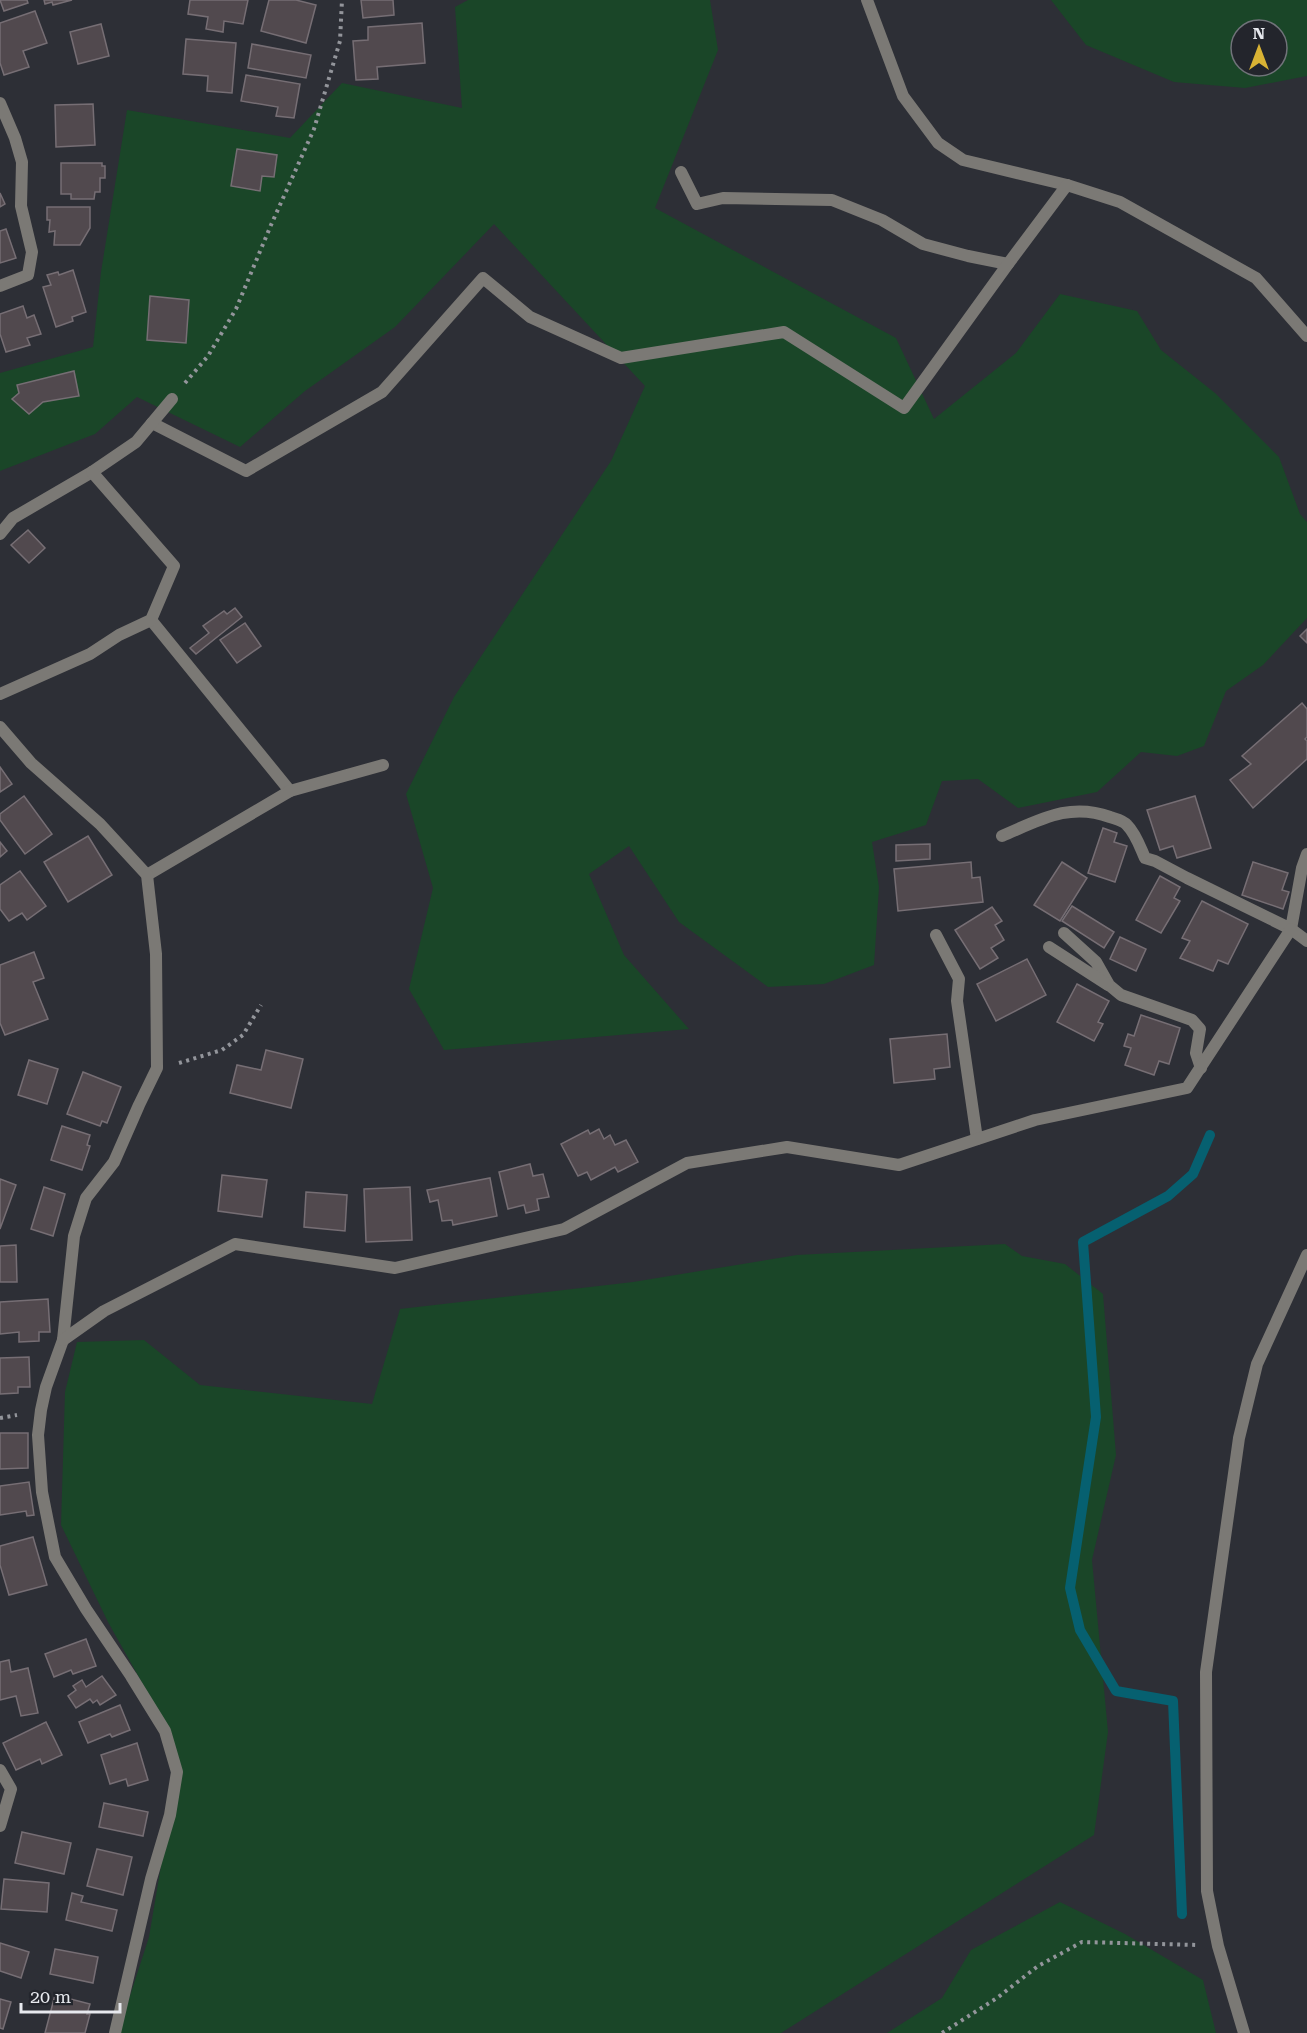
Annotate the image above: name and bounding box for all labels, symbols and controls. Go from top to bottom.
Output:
north arrow [1229,18,1289,78]
text: N [1253,24,1265,43]
scale bar [21,1976,120,2014]
text: 20 m [30,1986,71,2007]

